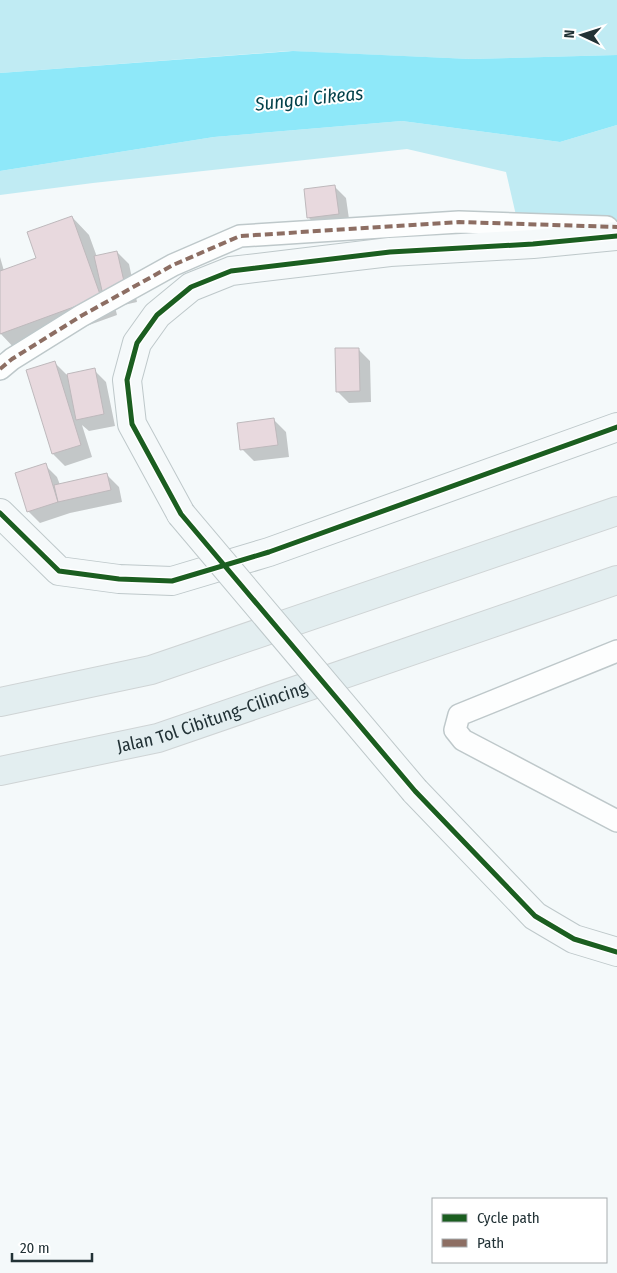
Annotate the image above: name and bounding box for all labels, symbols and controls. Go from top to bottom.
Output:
north arrow [557,10,607,60]
text: N [561,29,578,39]
water label: Sungai Cikeas [253,81,364,116]
street label: Jalan Tol Cibitung–Cilincing [115,676,311,757]
legend [432,1198,607,1263]
text: Cycle path [477,1209,540,1227]
scale bar [12,1230,92,1262]
text: Path [477,1234,504,1252]
text: 20 m [20,1239,50,1257]

